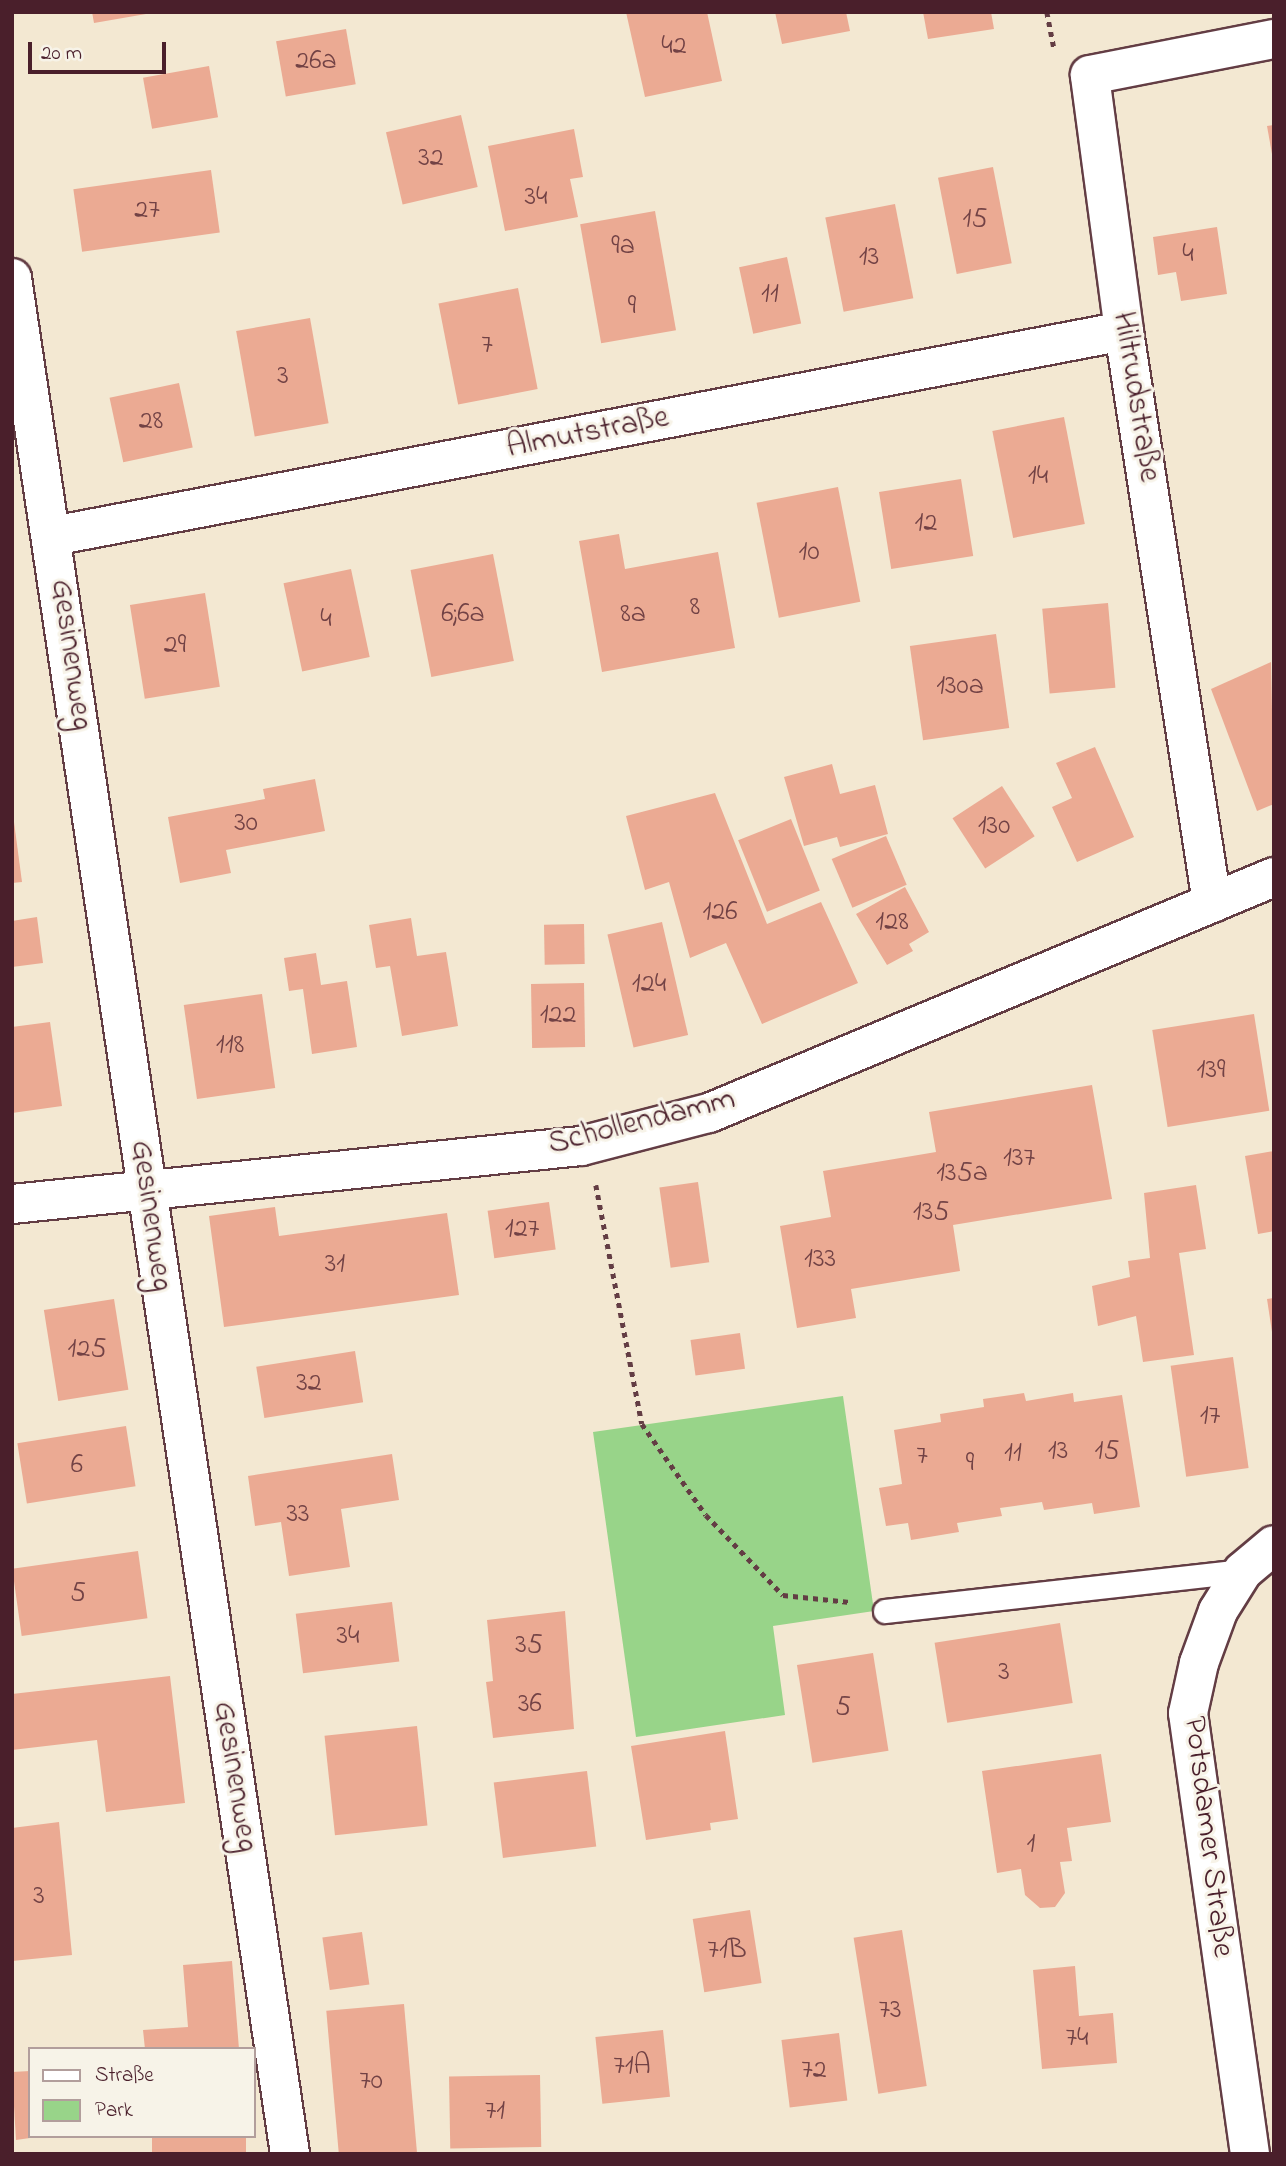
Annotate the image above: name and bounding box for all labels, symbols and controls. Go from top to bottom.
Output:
scale bar [32,28,170,72]
house number: 42 [661,30,687,64]
text: 20 m [41,39,82,69]
house number: 26a [295,45,337,79]
house number: 32 [418,142,444,176]
house number: 34 [524,181,548,215]
house number: 27 [134,194,160,228]
house number: 15 [963,203,987,237]
house number: 9a [611,230,635,264]
house number: 4 [1182,238,1194,272]
house number: 13 [859,241,879,275]
house number: 11 [761,278,779,312]
house number: 9 [628,290,636,324]
street label: Hiltrudstraße [1103,309,1167,485]
house number: 7 [481,329,493,363]
house number: 3 [277,360,289,394]
street label: Almutstraße [504,399,672,469]
house number: 28 [139,405,163,439]
house number: 14 [1028,460,1048,494]
house number: 12 [915,507,937,541]
house number: 10 [799,536,819,570]
street label: Gesinenweg [40,577,100,733]
house number: 8 [690,591,700,625]
house number: 6;6a [441,598,485,632]
house number: 8a [620,598,646,632]
house number: 4 [320,603,332,637]
house number: 29 [164,629,186,663]
house number: 130a [936,670,984,704]
house number: 30 [234,807,258,841]
house number: 130 [978,810,1010,844]
house number: 126 [702,896,738,930]
house number: 128 [875,906,909,940]
house number: 124 [632,968,666,1002]
house number: 122 [540,999,576,1033]
house number: 118 [216,1029,244,1063]
house number: 139 [1197,1054,1225,1088]
street label: Schollendamm [544,1081,740,1165]
street label: Gesinenweg [120,1138,180,1294]
house number: 137 [1003,1142,1035,1176]
house number: 135a [936,1157,988,1191]
house number: 135 [913,1196,949,1230]
house number: 127 [505,1213,539,1247]
house number: 133 [804,1243,836,1277]
house number: 31 [325,1248,345,1282]
house number: 125 [68,1333,106,1367]
house number: 32 [296,1367,322,1401]
house number: 17 [1200,1400,1220,1434]
house number: 13 [1048,1435,1068,1469]
house number: 15 [1095,1435,1119,1469]
house number: 11 [1004,1437,1022,1471]
house number: 7 [916,1440,928,1474]
house number: 9 [966,1447,974,1481]
house number: 6 [71,1449,83,1483]
house number: 33 [286,1498,310,1532]
house number: 5 [70,1577,86,1611]
house number: 34 [336,1620,360,1654]
house number: 35 [515,1629,543,1663]
house number: 3 [998,1656,1010,1690]
house number: 36 [518,1688,542,1722]
house number: 5 [835,1691,851,1725]
street label: Gesinenweg [203,1699,265,1855]
street label: Potsdamer Straße [1173,1714,1241,1960]
house number: 1 [1027,1828,1035,1862]
house number: 3 [33,1880,45,1914]
house number: 71B [707,1934,747,1968]
house number: 73 [878,1994,902,2028]
house number: 74 [1065,2022,1089,2056]
legend [28,2047,256,2138]
house number: 71A [613,2050,651,2084]
house number: 72 [801,2054,827,2088]
text: Straße [95,2061,154,2091]
house number: 70 [359,2065,383,2099]
house number: 71 [485,2095,505,2129]
text: Park [95,2096,133,2126]

